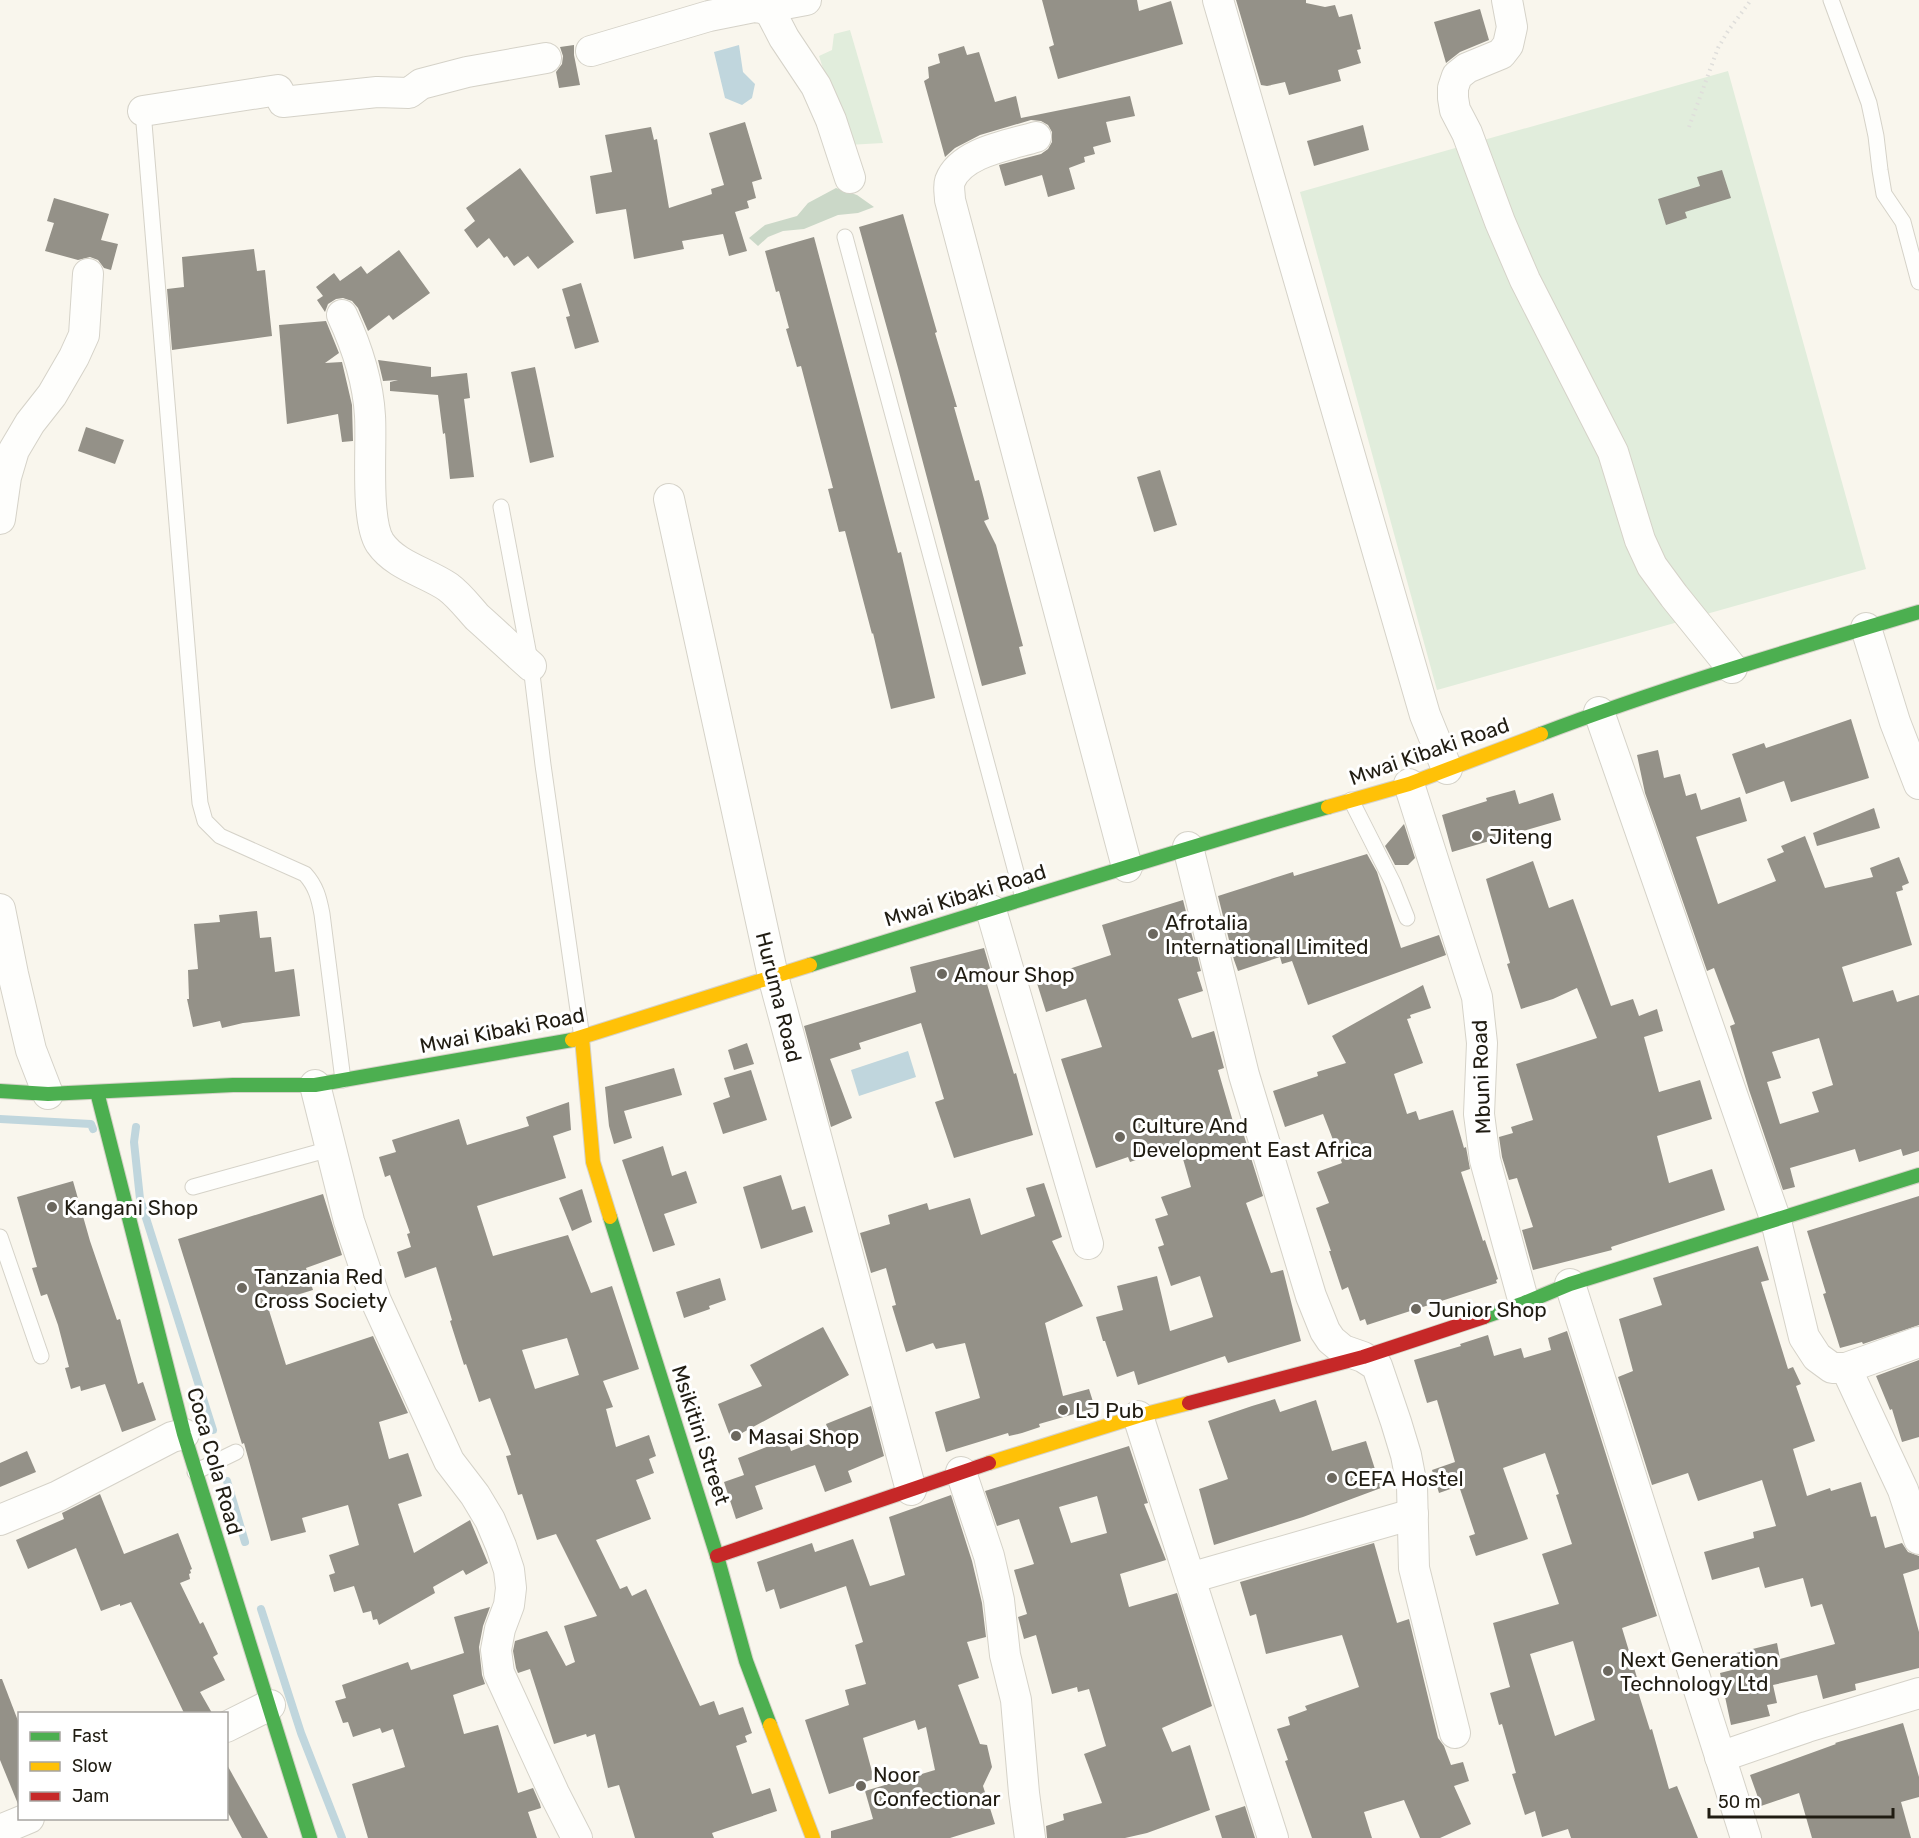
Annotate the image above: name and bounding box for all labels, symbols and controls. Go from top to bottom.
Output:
street label: Mwai Kibaki Road [1346,712,1512,790]
place label: Jiteng [1489,824,1553,849]
marker: Jiteng [1470,829,1484,843]
street label: Mwai Kibaki Road [881,859,1049,931]
place label: Afrotalia International Limited [1165,910,1369,959]
marker: Afrotalia International Limited [1146,927,1160,941]
street label: Huruma Road [751,929,807,1065]
place label: Amour Shop [954,962,1075,987]
marker: Amour Shop [935,967,949,981]
street label: Mwai Kibaki Road [417,1002,587,1058]
street label: Mbuni Road [1467,1019,1495,1135]
place label: Culture And Development East Africa [1132,1113,1373,1162]
marker: Culture And Development East Africa [1113,1130,1127,1144]
place label: Kangani Shop [64,1195,198,1220]
marker: Kangani Shop [45,1200,59,1214]
place label: Tanzania Red Cross Society [254,1264,388,1313]
marker: Tanzania Red Cross Society [235,1281,249,1295]
place label: Junior Shop [1428,1297,1547,1322]
marker: Junior Shop [1409,1302,1423,1316]
street label: Msikitini Street [667,1362,735,1508]
street label: Coca Cola Road [182,1384,248,1538]
place label: LJ Pub [1075,1398,1144,1423]
marker: LJ Pub [1056,1403,1070,1417]
place label: Masai Shop [748,1424,859,1449]
marker: Masai Shop [729,1429,743,1443]
place label: CEFA Hostel [1344,1466,1464,1491]
marker: CEFA Hostel [1325,1471,1339,1485]
place label: Next Generation Technology Ltd [1620,1647,1779,1696]
marker: Next Generation Technology Ltd [1601,1664,1615,1678]
legend [18,1712,228,1820]
text: Fast [72,1725,108,1747]
text: Slow [72,1755,112,1777]
place label: Noor Confectionar [873,1762,1000,1811]
marker: Noor Confectionar [854,1779,868,1793]
scale bar [1709,1781,1894,1819]
text: Jam [72,1785,109,1807]
text: 50 m [1718,1791,1761,1813]

